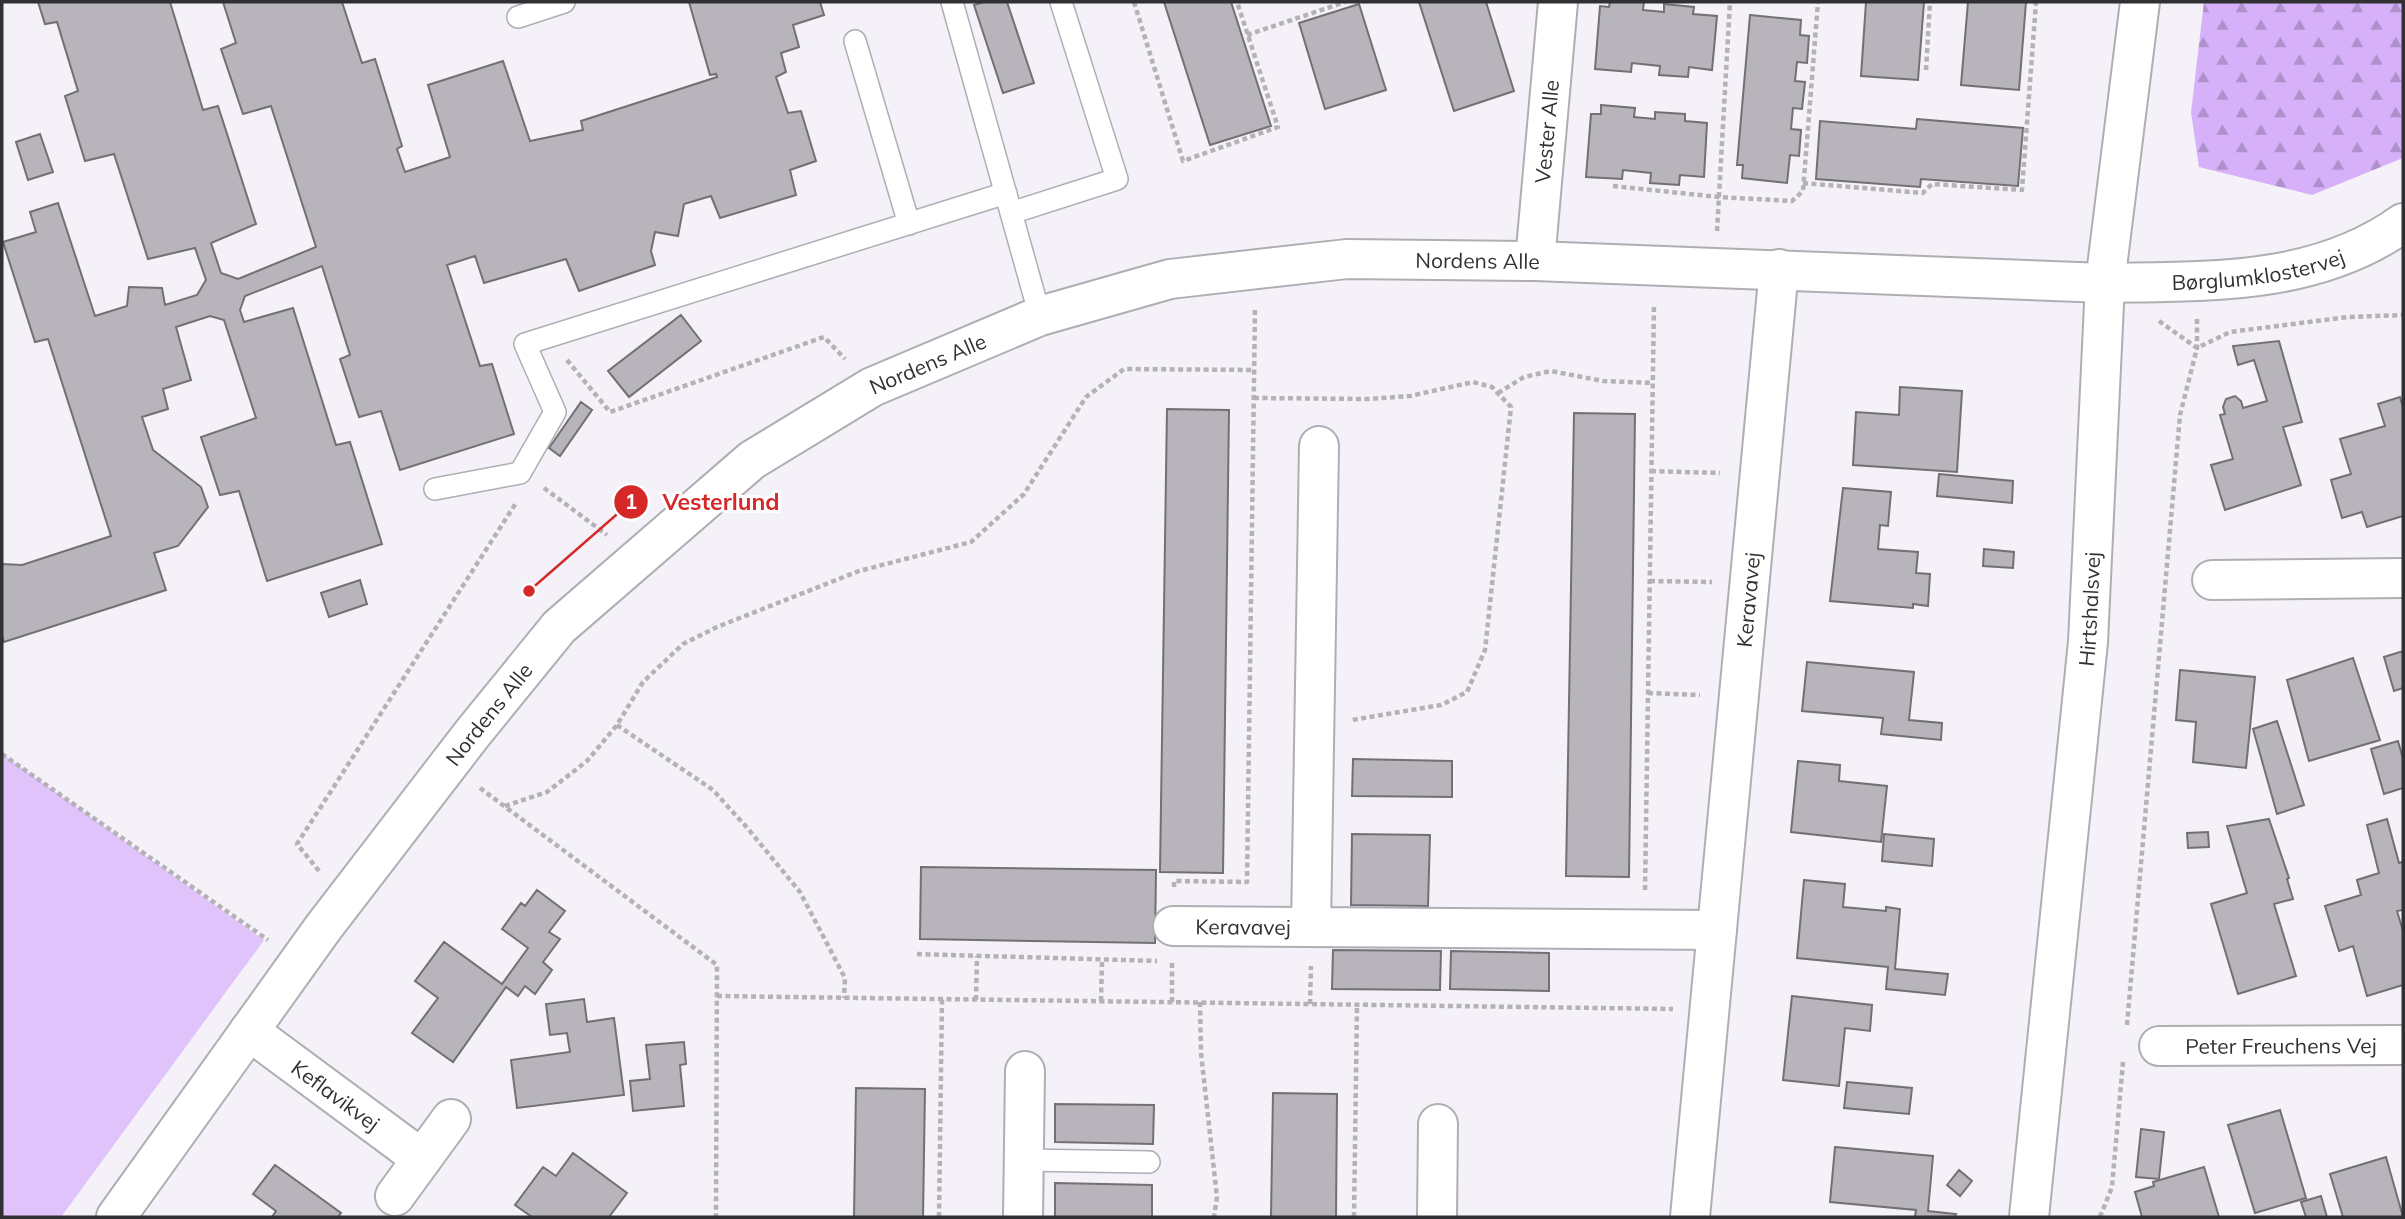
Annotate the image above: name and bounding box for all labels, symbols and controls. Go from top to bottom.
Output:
street label: Vester Alle [1529,79,1564,184]
street label: Børglumklostervej [2171,243,2348,295]
street label: Nordens Alle [1415,247,1540,274]
street label: Nordens Alle [865,327,990,400]
callout: Vesterlund [613,480,794,524]
text: Vesterlund [661,487,780,516]
text: 1 [625,488,637,514]
street label: Keravavej [1731,551,1765,648]
street label: Hirtshalsvej [2073,551,2105,668]
street label: Nordens Alle [440,657,538,771]
street label: Keravavej [1195,913,1291,940]
street label: Peter Freuchens Vej [2185,1032,2377,1059]
street label: Keflavikvej [287,1054,385,1136]

